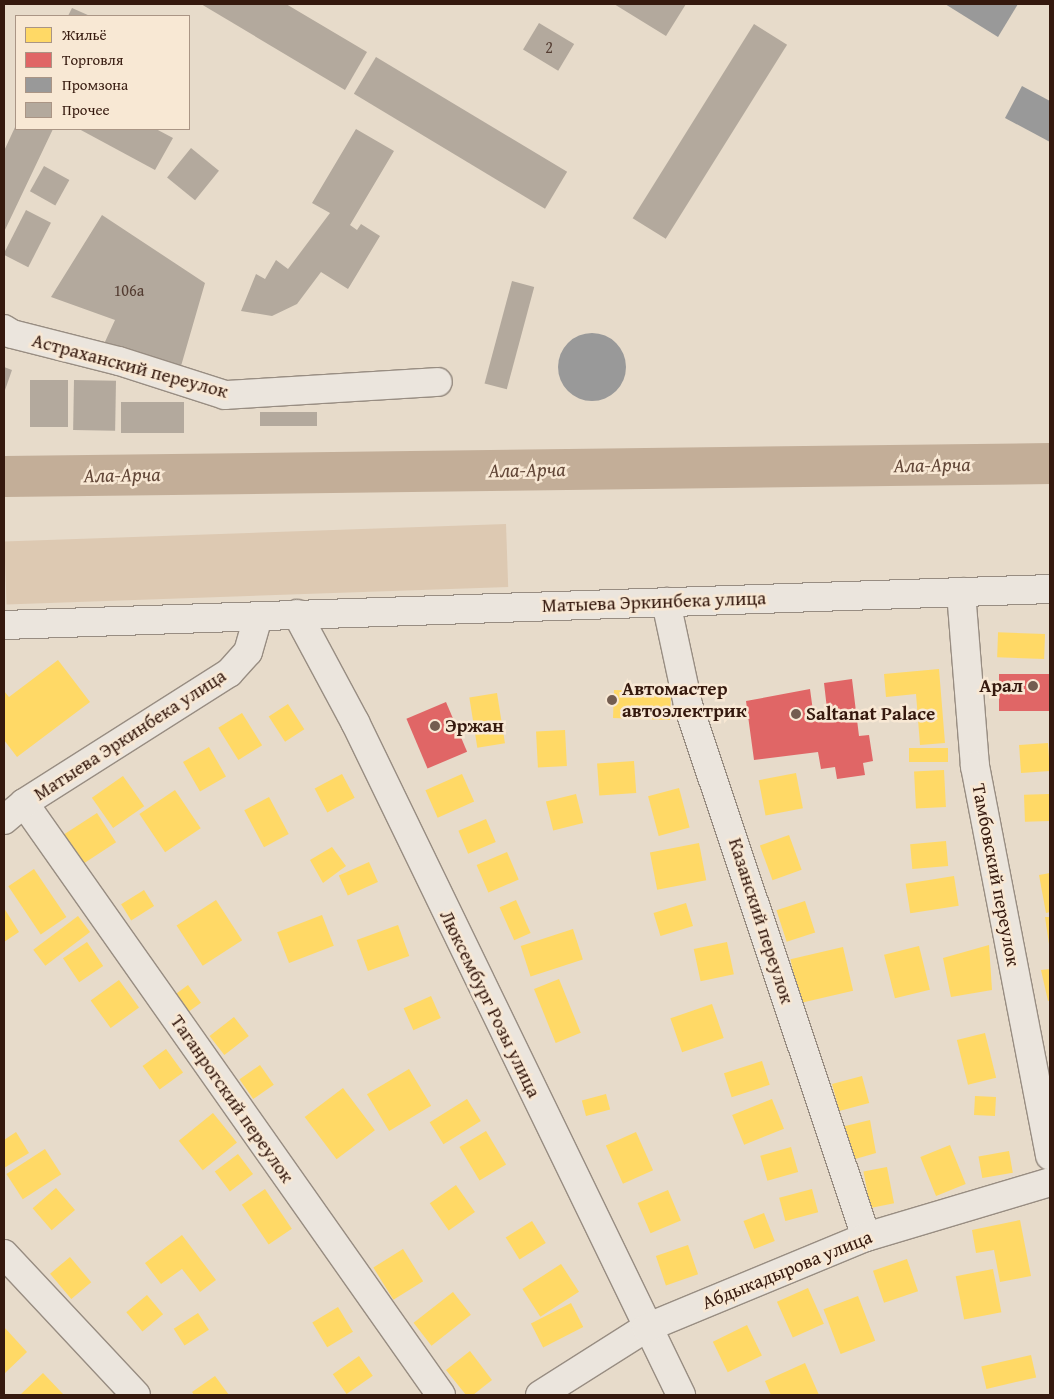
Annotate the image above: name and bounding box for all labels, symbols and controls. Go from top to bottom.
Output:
legend [15,15,190,130]
text: Жильё [62,24,107,45]
house number: 2 [545,37,553,57]
text: Торговля [62,49,123,70]
text: Промзона [62,74,128,95]
text: Прочее [62,99,110,120]
house number: 106a [114,280,144,300]
street label: Астраханский переулок [30,329,230,403]
water label: Ала-Арча [893,451,971,477]
water label: Ала-Арча [488,456,566,482]
water label: Ала-Арча [83,461,161,487]
street label: Матыева Эркинбека улица [541,587,767,617]
street label: Матыева Эркинбека улица [30,664,230,806]
place label: Арал [979,675,1023,697]
place label: Автомастер автоэлектрик [622,678,747,722]
marker: Арал [1027,680,1039,692]
marker: Автомастер автоэлектрик [606,694,618,706]
place label: Saltanat Palace [806,703,935,725]
marker: Saltanat Palace [790,708,802,720]
place label: Эржан [445,715,504,737]
marker: Эржан [429,720,441,732]
street label: Тамбовский переулок [967,782,1025,968]
street label: Казанский переулок [723,835,799,1007]
street label: Люксембург Розы улица [435,907,545,1101]
street label: Таганрогский переулок [165,1011,299,1187]
street label: Абдыкадырова улица [699,1225,875,1315]

